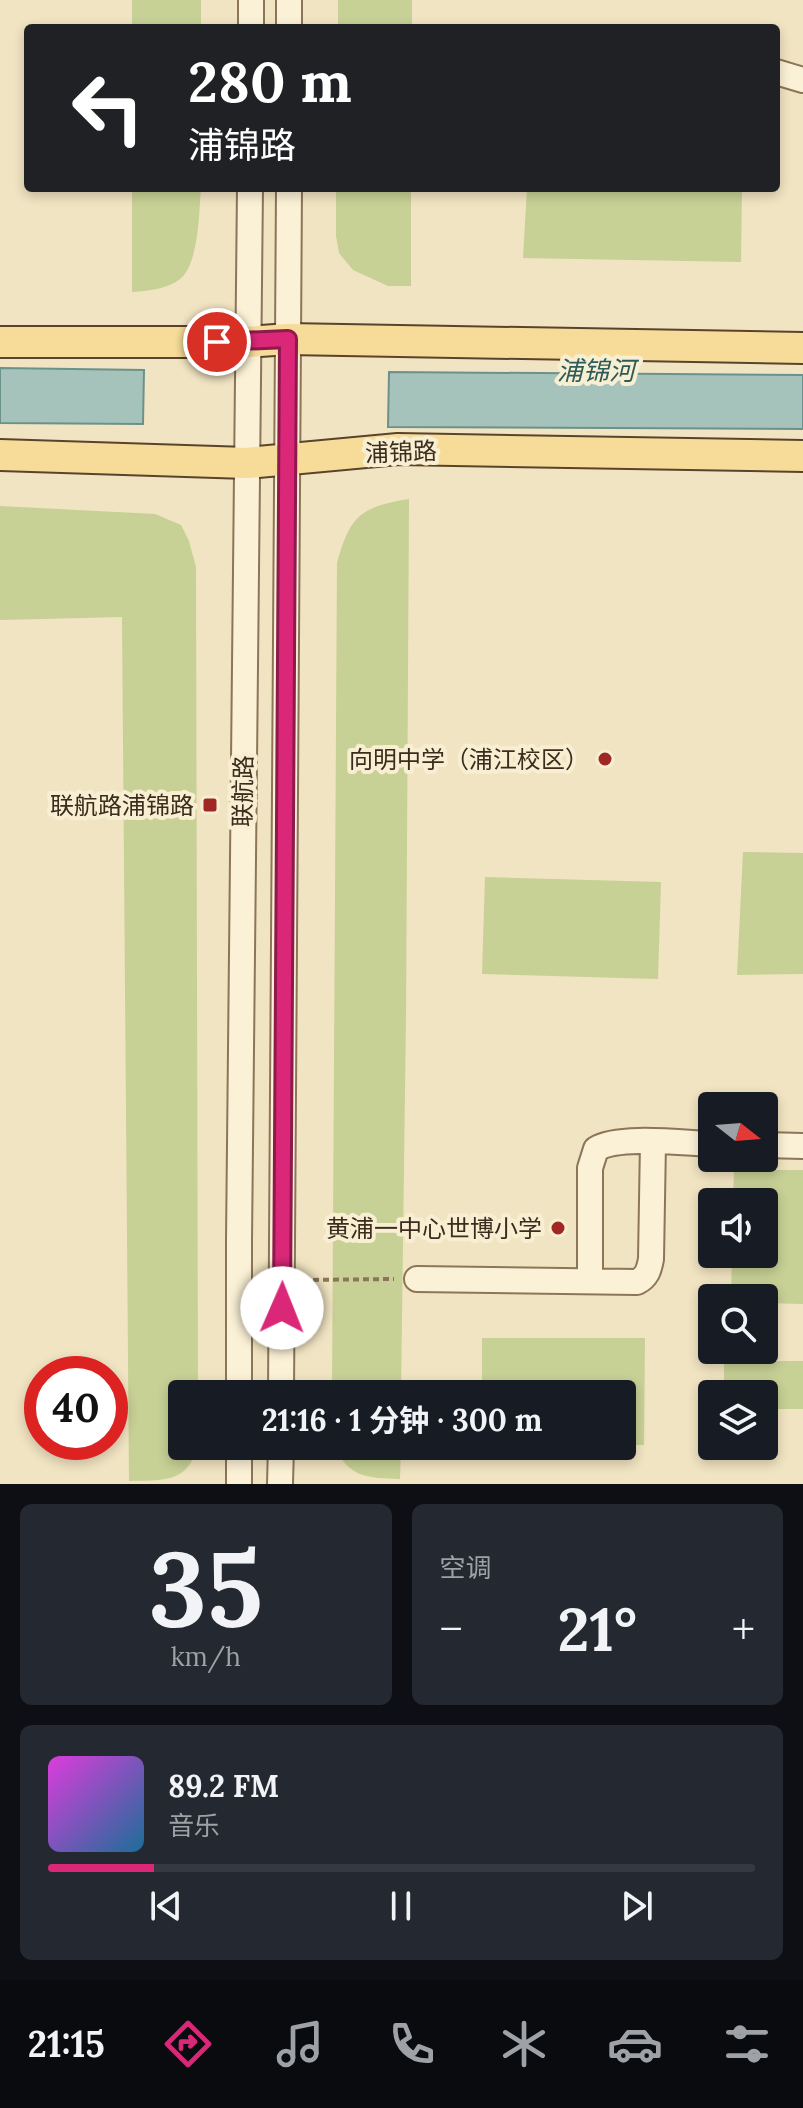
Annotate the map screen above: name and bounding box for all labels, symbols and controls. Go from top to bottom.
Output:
text: 280 m [188,46,352,117]
icon: left [56,56,160,160]
text: 浦锦路 [188,122,296,168]
pin [183,308,251,376]
icon: arrive [195,320,239,364]
water label: 浦锦河 [557,354,640,387]
street label: 浦锦路 [364,435,438,469]
place label: 向明中学（浦江校区） [349,744,589,775]
marker: 向明中学（浦江校区） [596,750,614,768]
street label: 联航路 [227,755,259,827]
place label: 联航路浦锦路 [50,790,194,821]
marker: 联航路浦锦路 [201,796,219,814]
north arrow [698,1092,778,1172]
map controls [698,1092,778,1460]
button: sound [698,1188,778,1268]
place label: 黄浦一中心世博小学 [326,1213,542,1244]
marker: 黄浦一中心世博小学 [549,1219,567,1237]
position arrow [240,1266,324,1350]
button: search [698,1284,778,1364]
speed limit sign: 40 [24,1356,128,1460]
button: layers [698,1380,778,1460]
text: 21:16 · 1 分钟 · 300 m [262,1401,542,1439]
text: 35 [149,1521,263,1654]
text: 空调 [440,1551,492,1584]
text: 21° [558,1591,637,1667]
text: − [440,1601,463,1657]
text: + [732,1601,755,1657]
text: km/h [171,1640,241,1673]
text: 89.2 FM [168,1767,279,1805]
text: 音乐 [168,1809,220,1842]
icon: previous [144,1884,188,1928]
icon: pause [379,1884,423,1928]
icon: next [615,1884,659,1928]
icon: directions [160,2016,216,2072]
icon: music [272,2016,328,2072]
icon: phone [384,2016,440,2072]
icon: climate [496,2016,552,2072]
icon: car [607,2016,663,2072]
icon: filters [719,2016,775,2072]
text: 21:15 [28,2021,105,2067]

